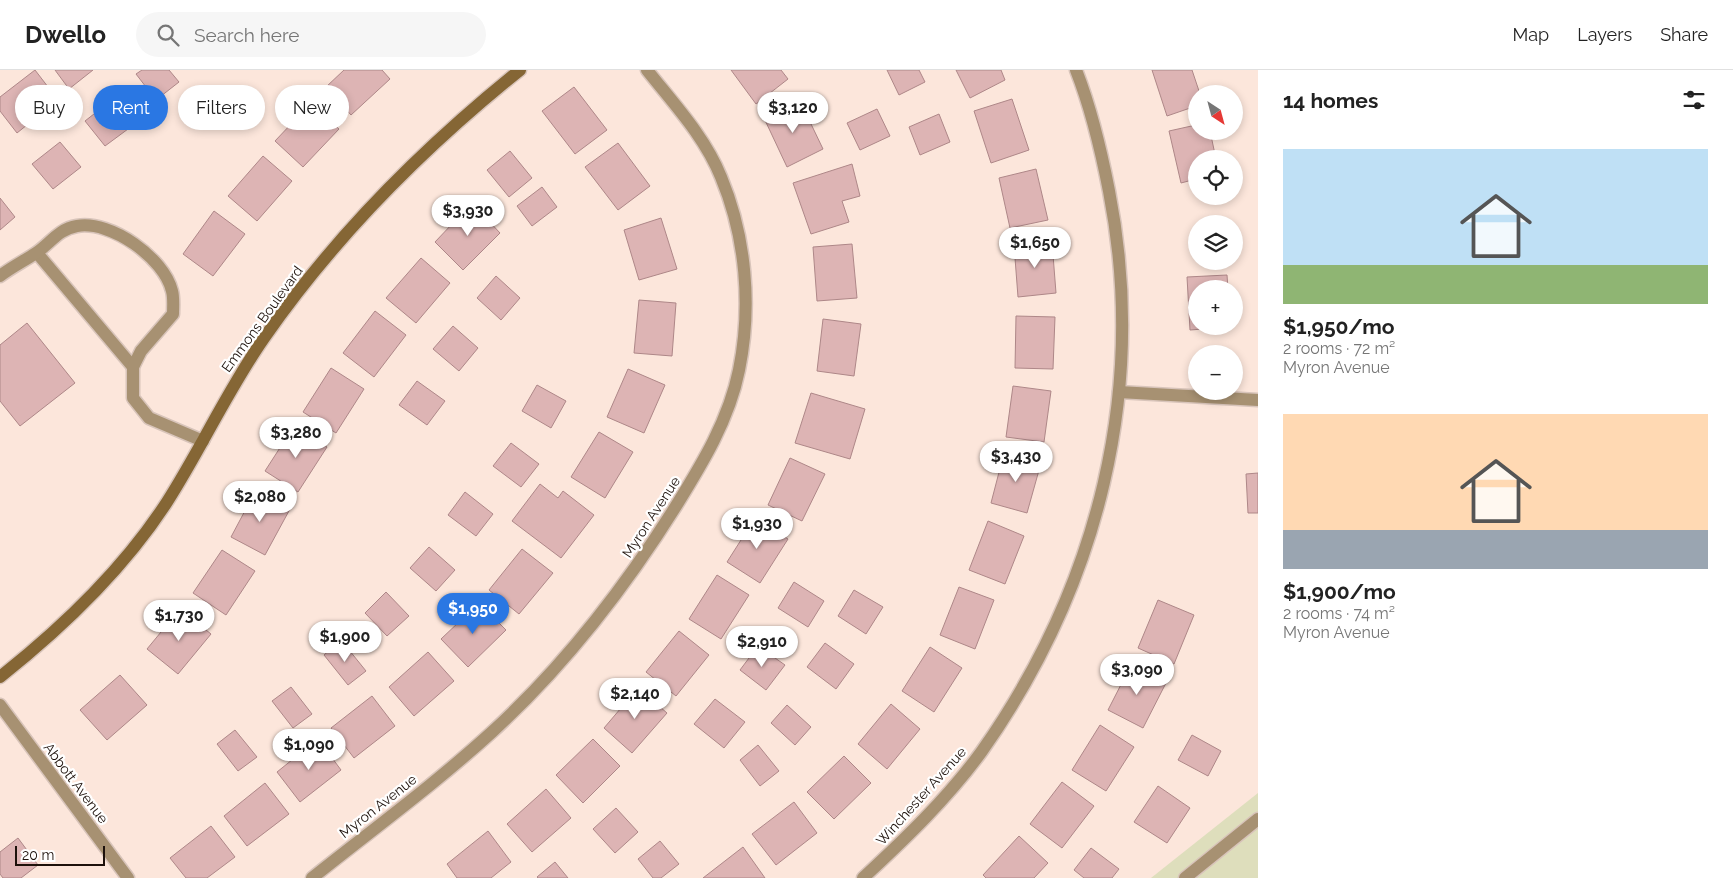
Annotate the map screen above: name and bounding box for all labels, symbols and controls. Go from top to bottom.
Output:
search box [136,12,486,57]
text: Dwello [25,20,106,49]
icon: search [154,21,182,49]
text: Search here [194,24,300,46]
text: Map [1513,24,1549,45]
text: Layers [1577,24,1632,45]
text: Share [1660,24,1708,45]
chip: Buy [15,85,83,130]
chip: Rent [93,85,168,130]
chip: Filters [178,85,265,130]
chip: New [275,85,349,130]
north arrow [1188,85,1242,140]
map controls [1188,85,1243,400]
icon: filters [1680,86,1708,114]
text: 14 homes [1283,88,1378,113]
pin: $3,120 [752,92,834,134]
text: $3,120 [768,98,818,117]
button: locate [1188,150,1243,205]
icon: home [1451,181,1541,271]
pin: $3,930 [427,194,509,237]
text: $3,930 [443,201,493,220]
button: layers [1188,215,1243,270]
pin: $1,650 [994,226,1076,269]
text: $1,650 [1010,233,1060,252]
street label: Emmons Boulevard [218,263,306,375]
button: + [1188,280,1243,335]
text: $1,950/mo [1283,314,1395,339]
text: 2 rooms · 72 m² [1283,339,1395,358]
button: − [1188,345,1243,400]
text: Myron Avenue [1283,358,1390,377]
pin: $3,280 [255,416,337,459]
text: $3,280 [270,423,322,442]
pin: $3,430 [975,440,1057,483]
icon: home [1451,446,1541,536]
text: $3,430 [991,447,1041,466]
street label: Myron Avenue [619,474,683,560]
pin: $2,080 [219,480,301,523]
text: $2,080 [234,487,286,506]
pin: $1,930 [716,508,798,550]
text: $1,930 [732,514,782,533]
text: $1,900/mo [1283,579,1396,604]
pin: $1,950 [432,592,514,635]
text: $1,950 [448,599,498,618]
pin: $1,730 [138,600,220,642]
text: 2 rooms · 74 m² [1283,604,1395,623]
text: $1,730 [154,606,204,625]
pin: $1,900 [304,620,386,663]
text: Myron Avenue [1283,623,1390,642]
pin: $2,910 [721,626,803,668]
text: $1,900 [320,627,370,646]
text: $2,910 [737,632,787,651]
pin: $3,090 [1096,654,1178,696]
text: $3,090 [1111,660,1163,679]
pin: $2,140 [594,678,676,720]
text: $2,140 [610,684,660,703]
pin: $1,090 [268,728,350,771]
text: $1,090 [284,735,334,754]
street label: Abbott Avenue [41,740,111,826]
street label: Winchester Avenue [873,744,969,848]
street label: Myron Avenue [336,771,420,841]
scale bar [15,843,105,866]
text: 20 m [22,847,54,863]

